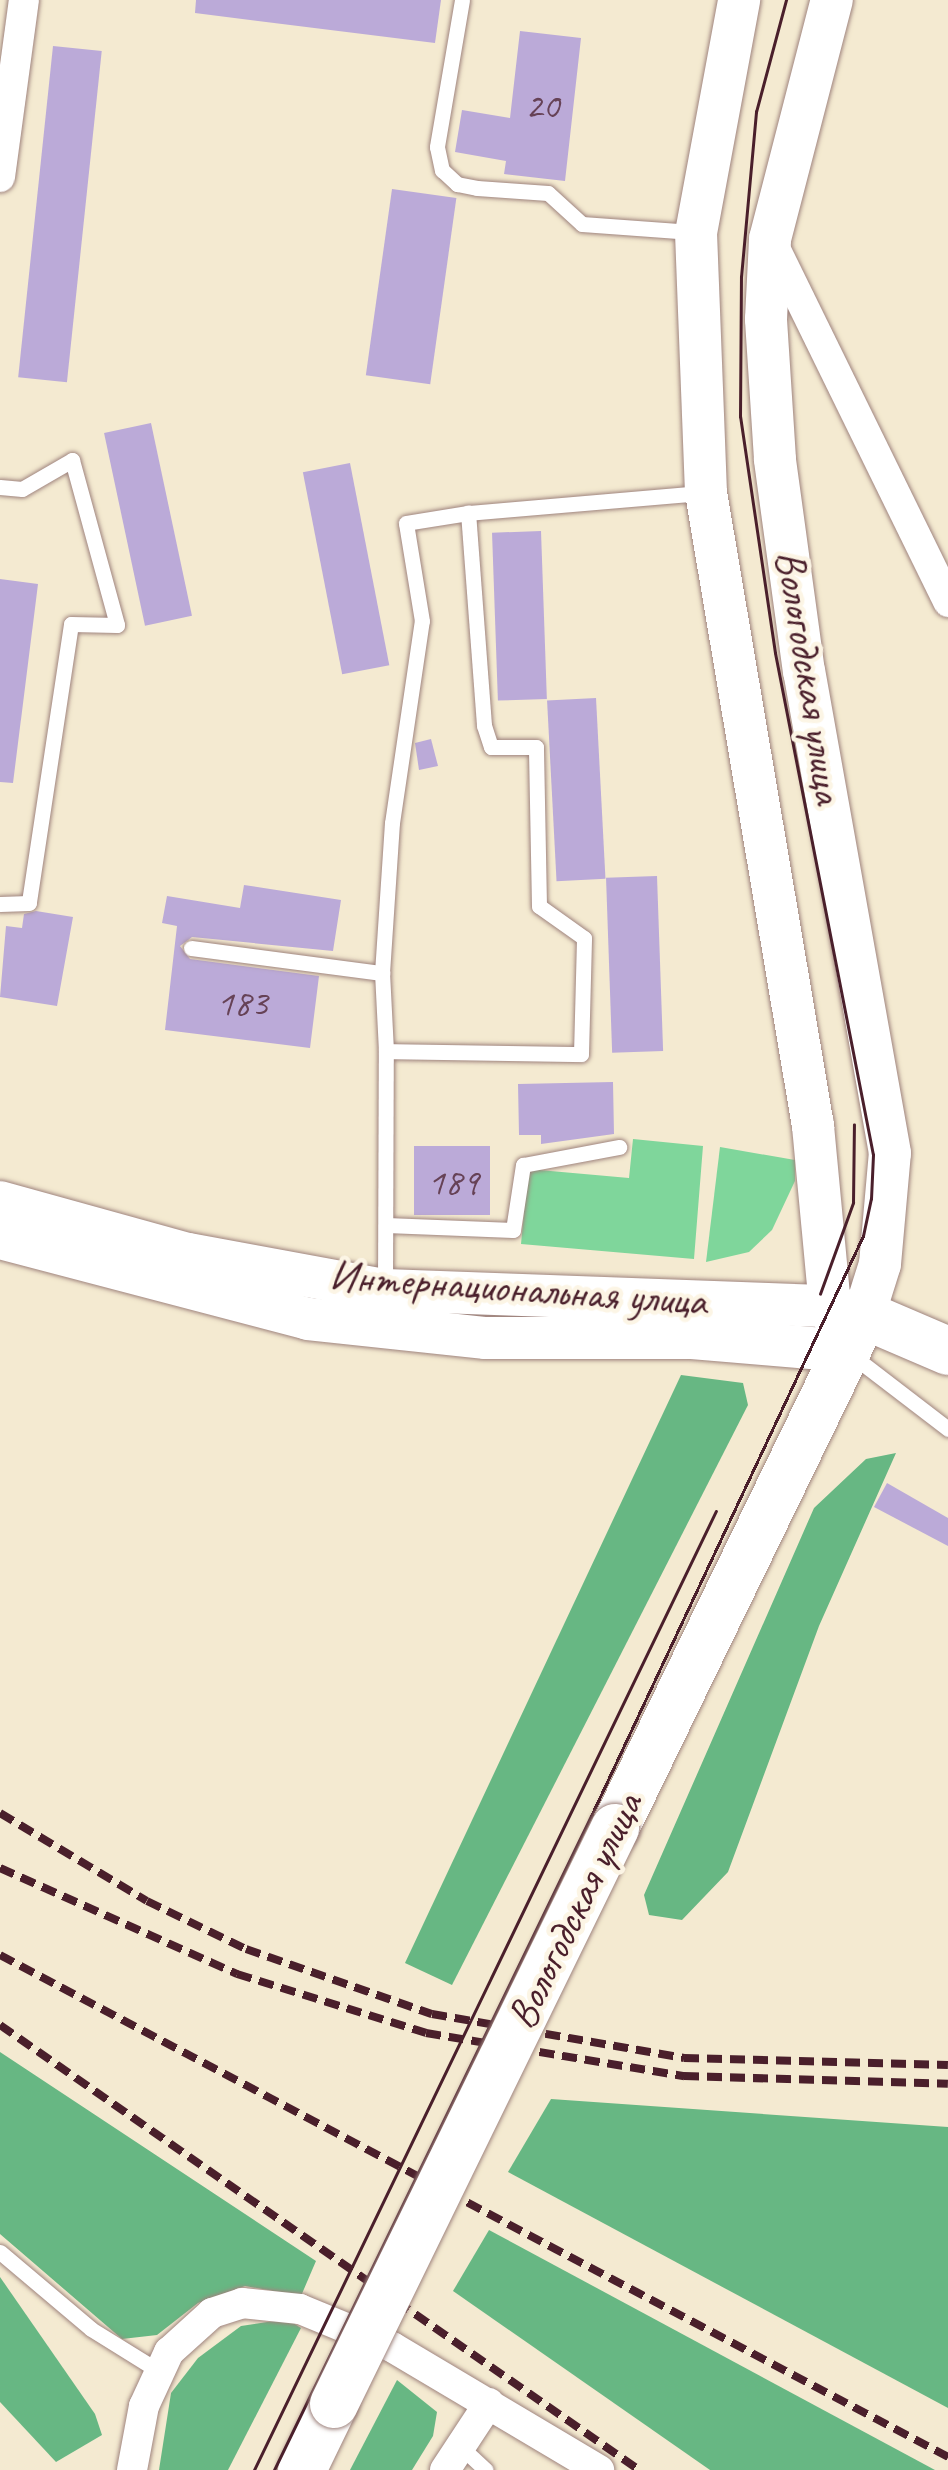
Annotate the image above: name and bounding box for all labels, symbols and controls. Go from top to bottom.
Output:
house number: 20 [525,83,559,129]
street label: Вологодская улица [764,545,854,809]
house number: 183 [216,980,268,1026]
house number: 189 [427,1159,479,1205]
street label: Интернациональная улица [327,1251,709,1327]
street label: Вологодская улица [496,1784,654,2038]

